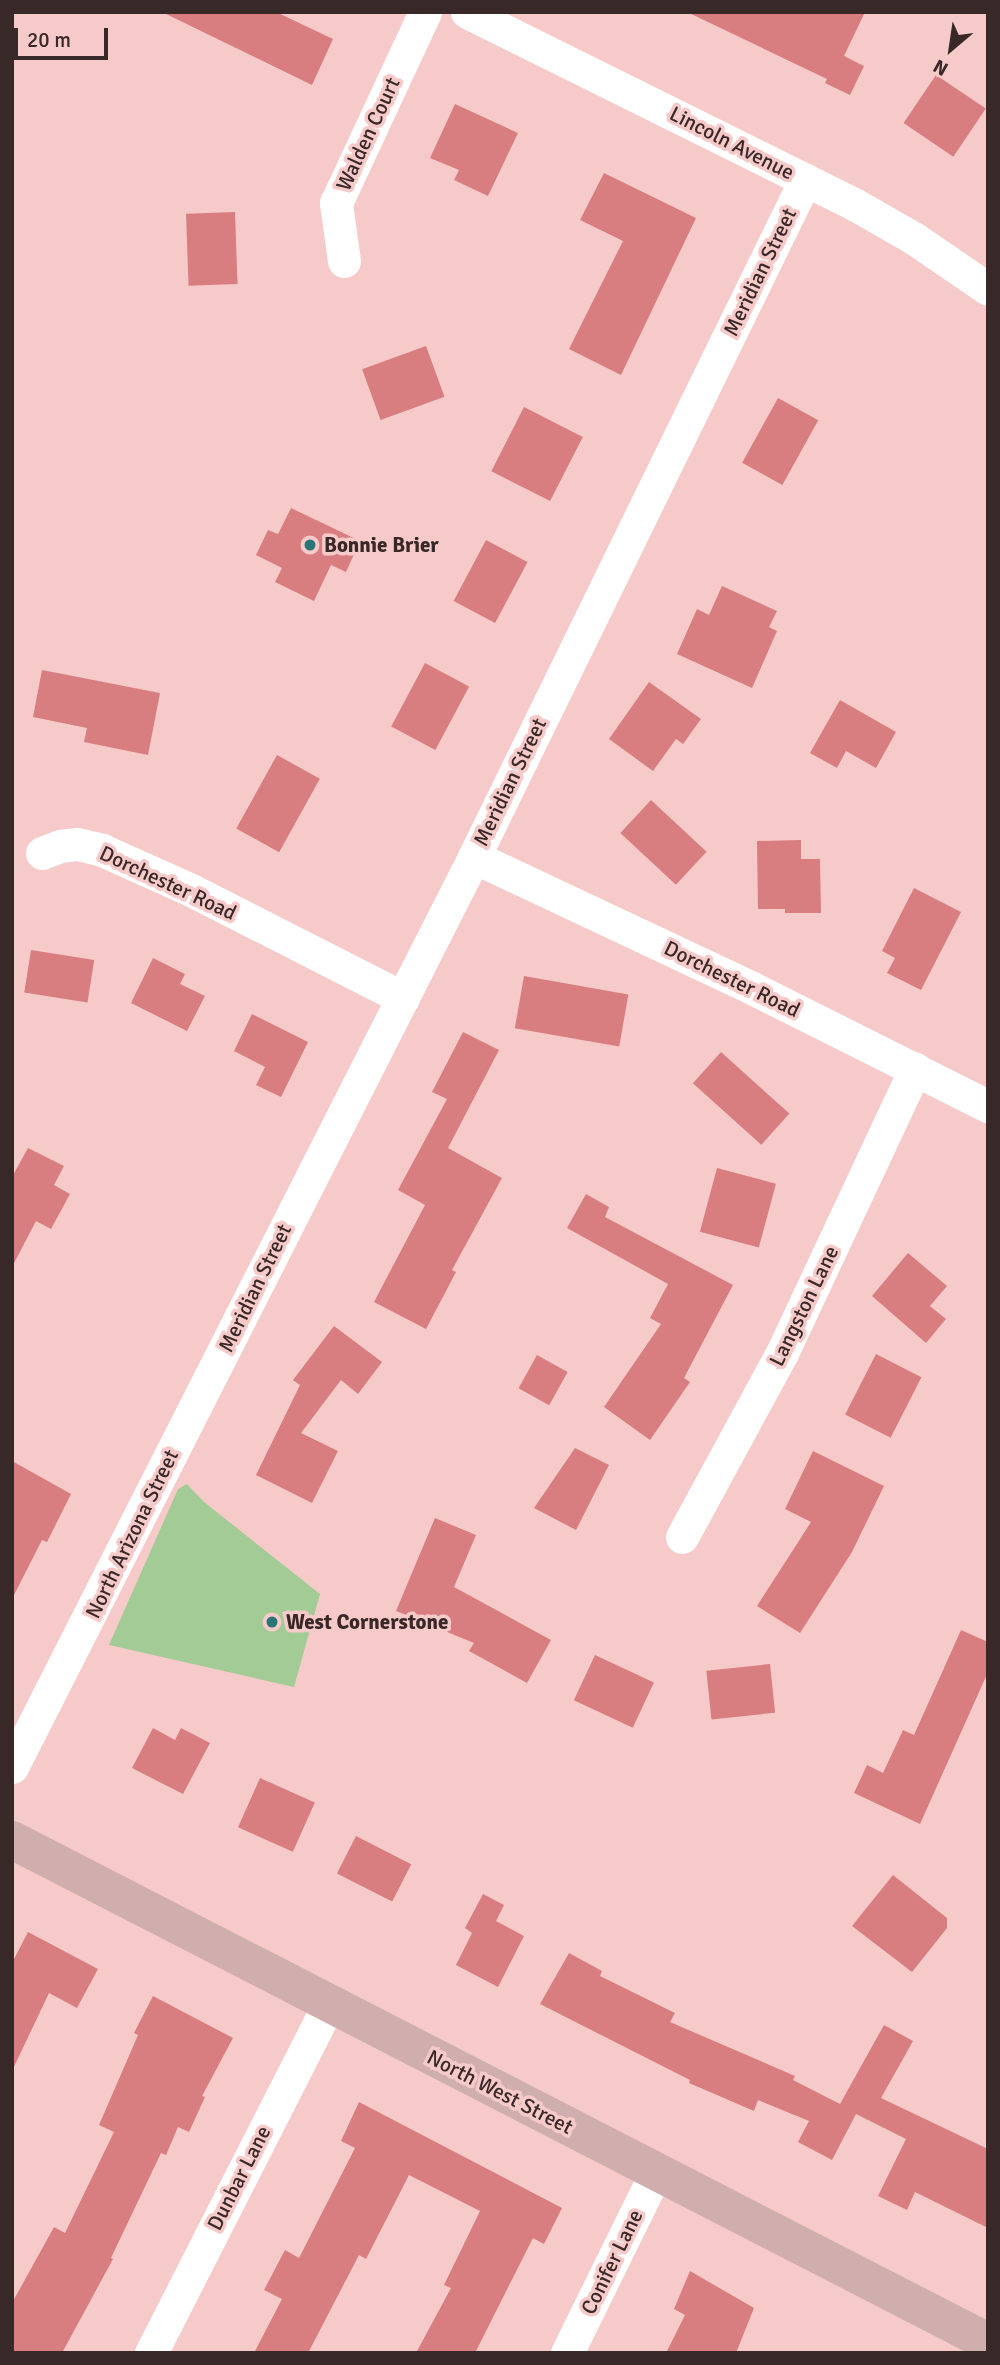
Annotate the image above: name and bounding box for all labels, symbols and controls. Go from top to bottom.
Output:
scale bar [18,14,112,58]
north arrow [916,14,986,84]
text: 20 m [27,27,71,53]
text: N [929,54,952,81]
street label: Walden Court [331,73,405,195]
street label: Lincoln Avenue [666,101,798,185]
street label: Meridian Street [718,204,802,340]
place label: Bonnie Brier [324,532,439,558]
marker: Bonnie Brier [302,537,318,553]
street label: Meridian Street [468,714,552,850]
street label: Dorchester Road [96,840,240,926]
street label: Dorchester Road [660,935,804,1023]
street label: Meridian Street [213,1220,297,1356]
street label: Langston Lane [764,1242,844,1370]
street label: North Arizona Street [80,1445,184,1623]
place label: West Cornerstone [286,1609,448,1635]
marker: West Cornerstone [264,1614,280,1630]
street label: North West Street [423,2044,577,2140]
street label: Dunbar Lane [202,2121,276,2235]
street label: Conifer Lane [576,2205,648,2319]

